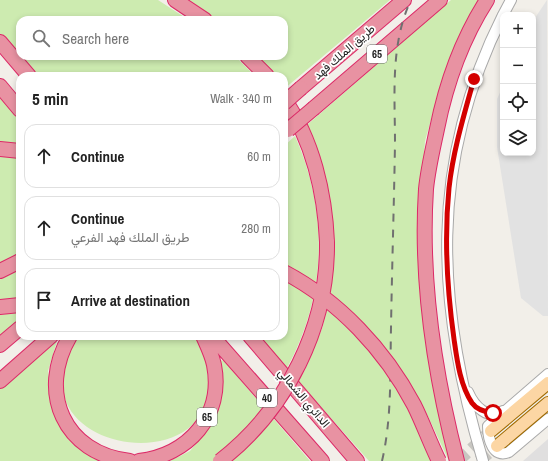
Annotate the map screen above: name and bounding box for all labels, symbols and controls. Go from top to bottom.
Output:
map controls [500,12,536,156]
button: + [500,12,536,48]
search box [16,16,288,60]
street label: طريق الملك فهد [310,21,378,83]
icon: search [30,27,52,49]
text: Search here [62,28,129,49]
road number: 65 [367,45,387,63]
button: − [500,48,536,84]
route end [465,70,483,88]
button: locate [500,84,536,120]
text: 5 min [32,87,68,110]
text: Walk · 340 m [210,90,272,107]
button: layers [500,120,536,156]
icon: ahead [33,145,55,167]
text: Continue [71,146,124,167]
text: 60 m [247,148,271,165]
text: Continue [71,208,124,229]
icon: ahead [33,217,55,239]
text: 280 m [241,220,271,237]
text: طريق الملك فهد الفرعي [71,229,189,246]
icon: arrive [33,289,55,311]
text: Arrive at destination [71,290,190,311]
street label: الدائري الشمالي [273,365,333,432]
road number: 40 [257,389,277,407]
route start [484,404,502,422]
road number: 65 [197,408,217,426]

